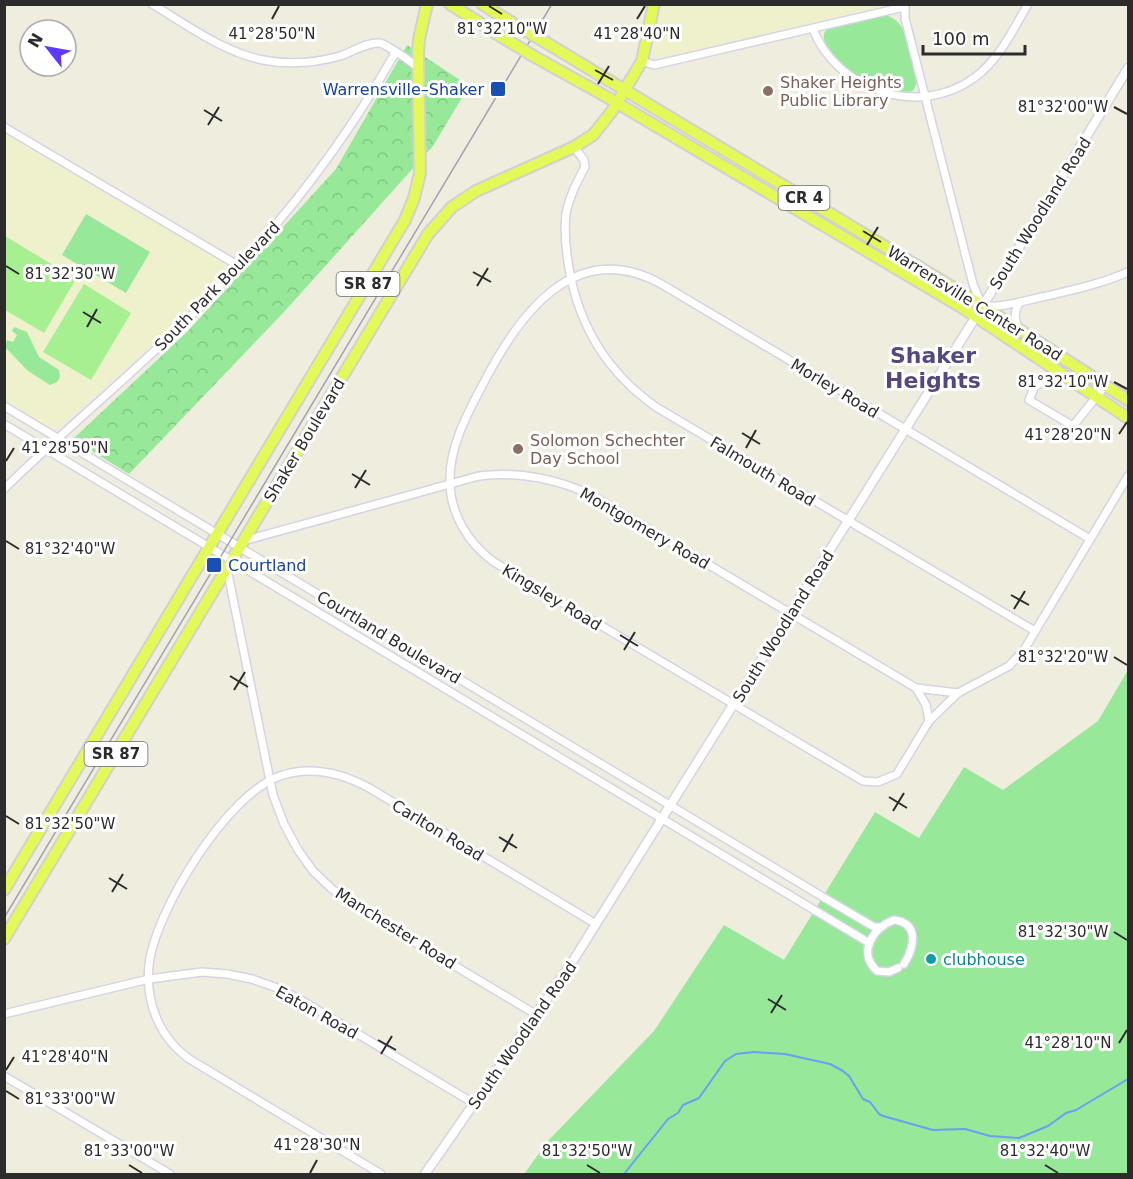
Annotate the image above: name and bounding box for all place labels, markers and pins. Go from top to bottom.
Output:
place label: Shaker Heights Public Library [780,73,902,110]
place label: Warrensville–Shaker [323,80,484,99]
marker: Warrensville–Shaker [489,80,507,98]
marker: Shaker Heights Public Library [761,84,775,98]
place label: Solomon Schechter Day School [530,431,686,468]
marker: Solomon Schechter Day School [511,442,525,456]
marker: Courtland [205,556,223,574]
place label: Courtland [228,556,307,575]
place label: clubhouse [943,950,1025,969]
marker: clubhouse [924,952,938,966]

